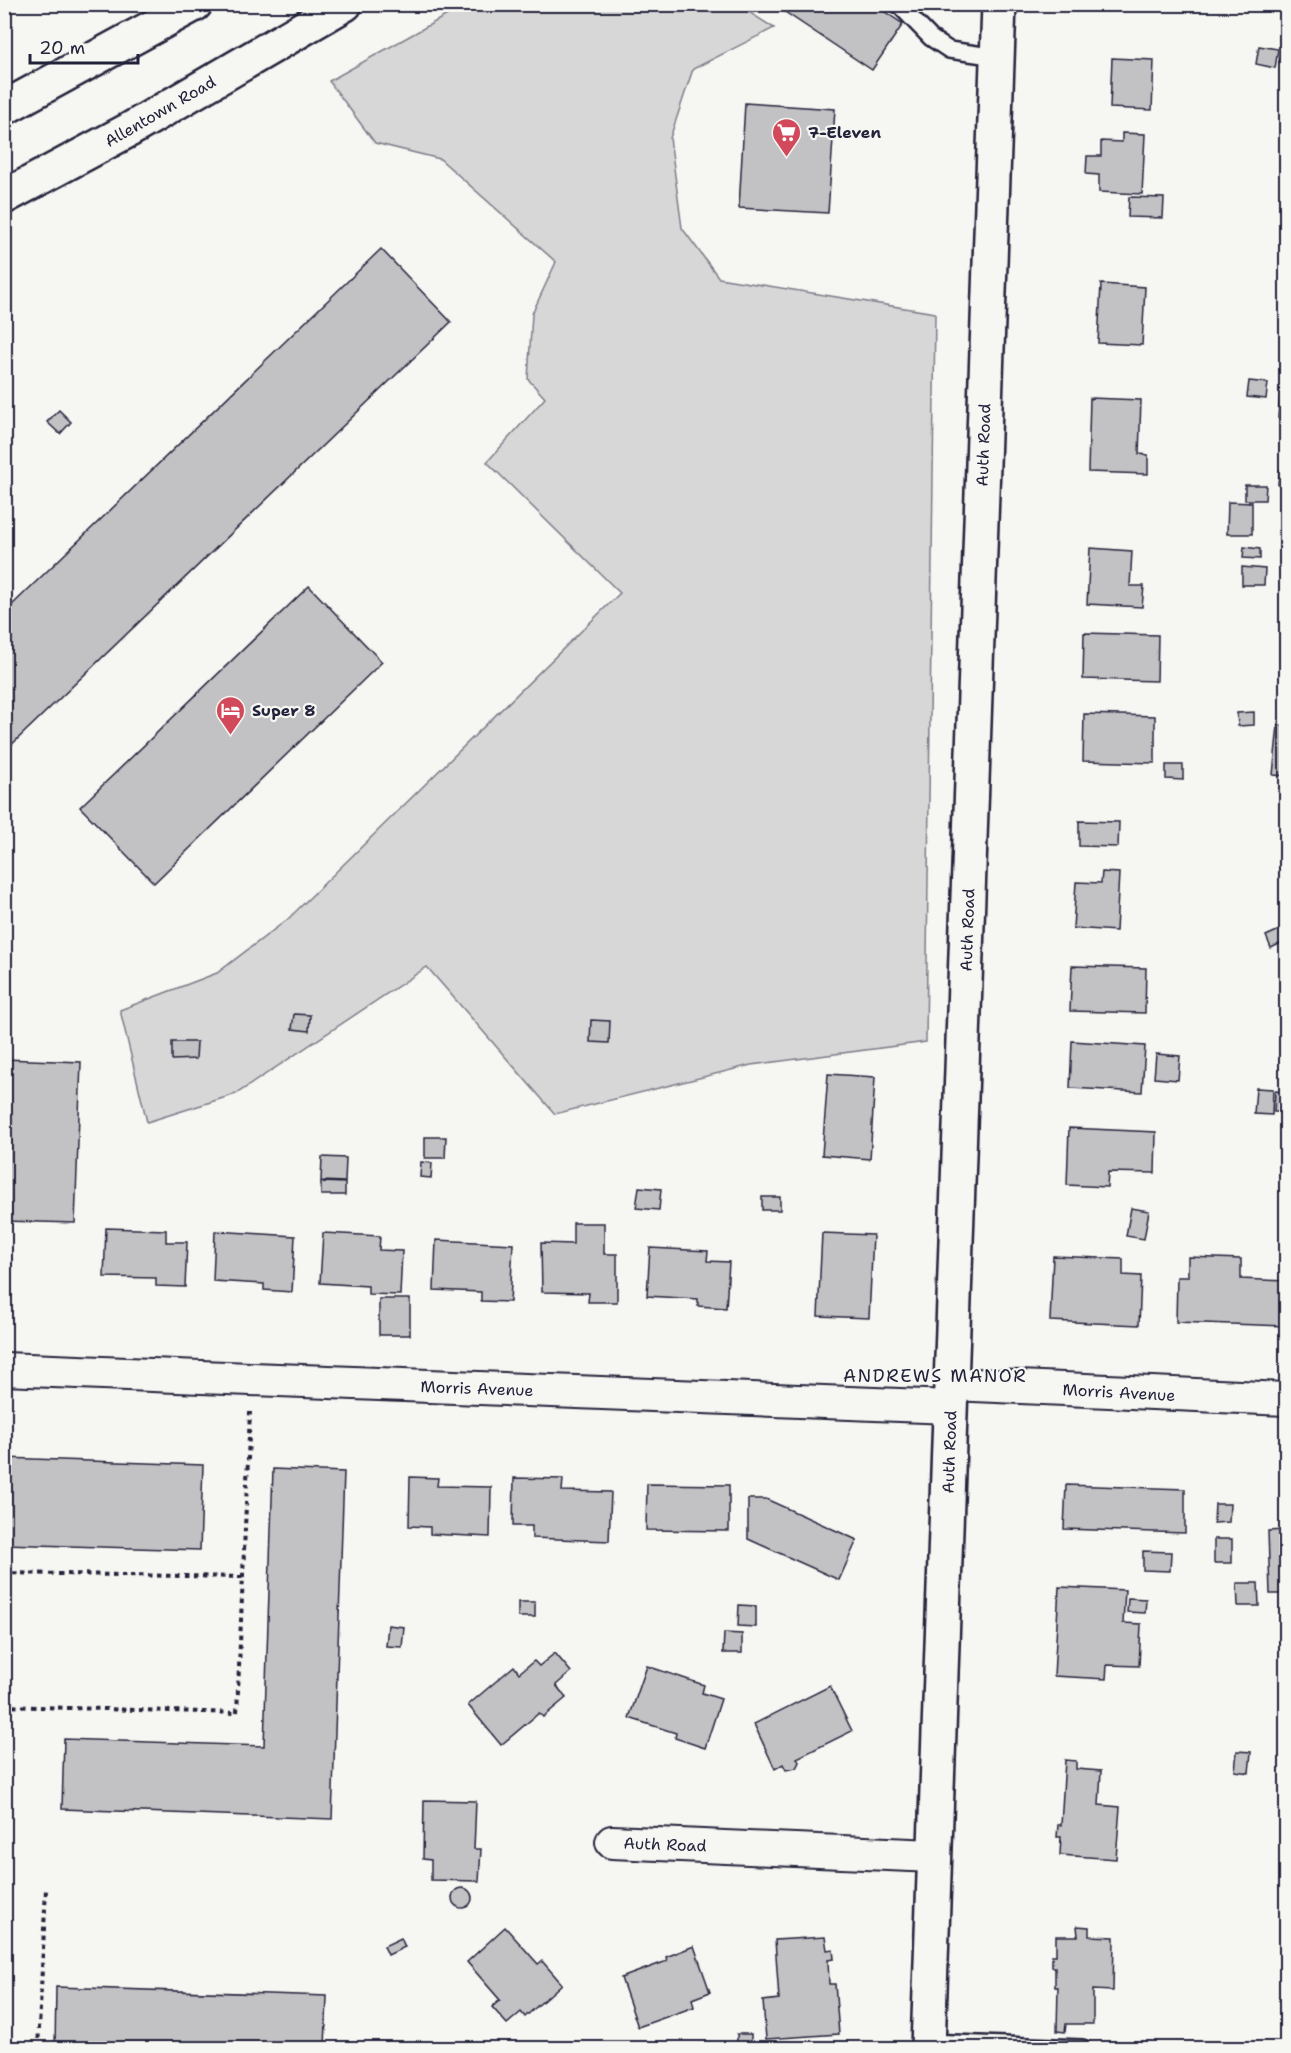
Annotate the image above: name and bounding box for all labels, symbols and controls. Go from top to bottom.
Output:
scale bar [30,27,138,65]
text: 20 m [39,36,85,60]
street label: Allentown Road [101,71,220,152]
supermarket icon: 7-Eleven [771,116,803,158]
place label: 7-Eleven [808,122,881,143]
street label: Auth Road [972,403,995,487]
hotel icon: Super 8 [215,694,247,736]
place label: Super 8 [252,700,316,721]
street label: Auth Road [956,888,979,972]
district label: ANDREWS MANOR [843,1364,1027,1388]
street label: Morris Avenue [420,1376,534,1401]
street label: Morris Avenue [1062,1379,1176,1406]
street label: Auth Road [938,1410,961,1494]
street label: Auth Road [623,1833,707,1856]

